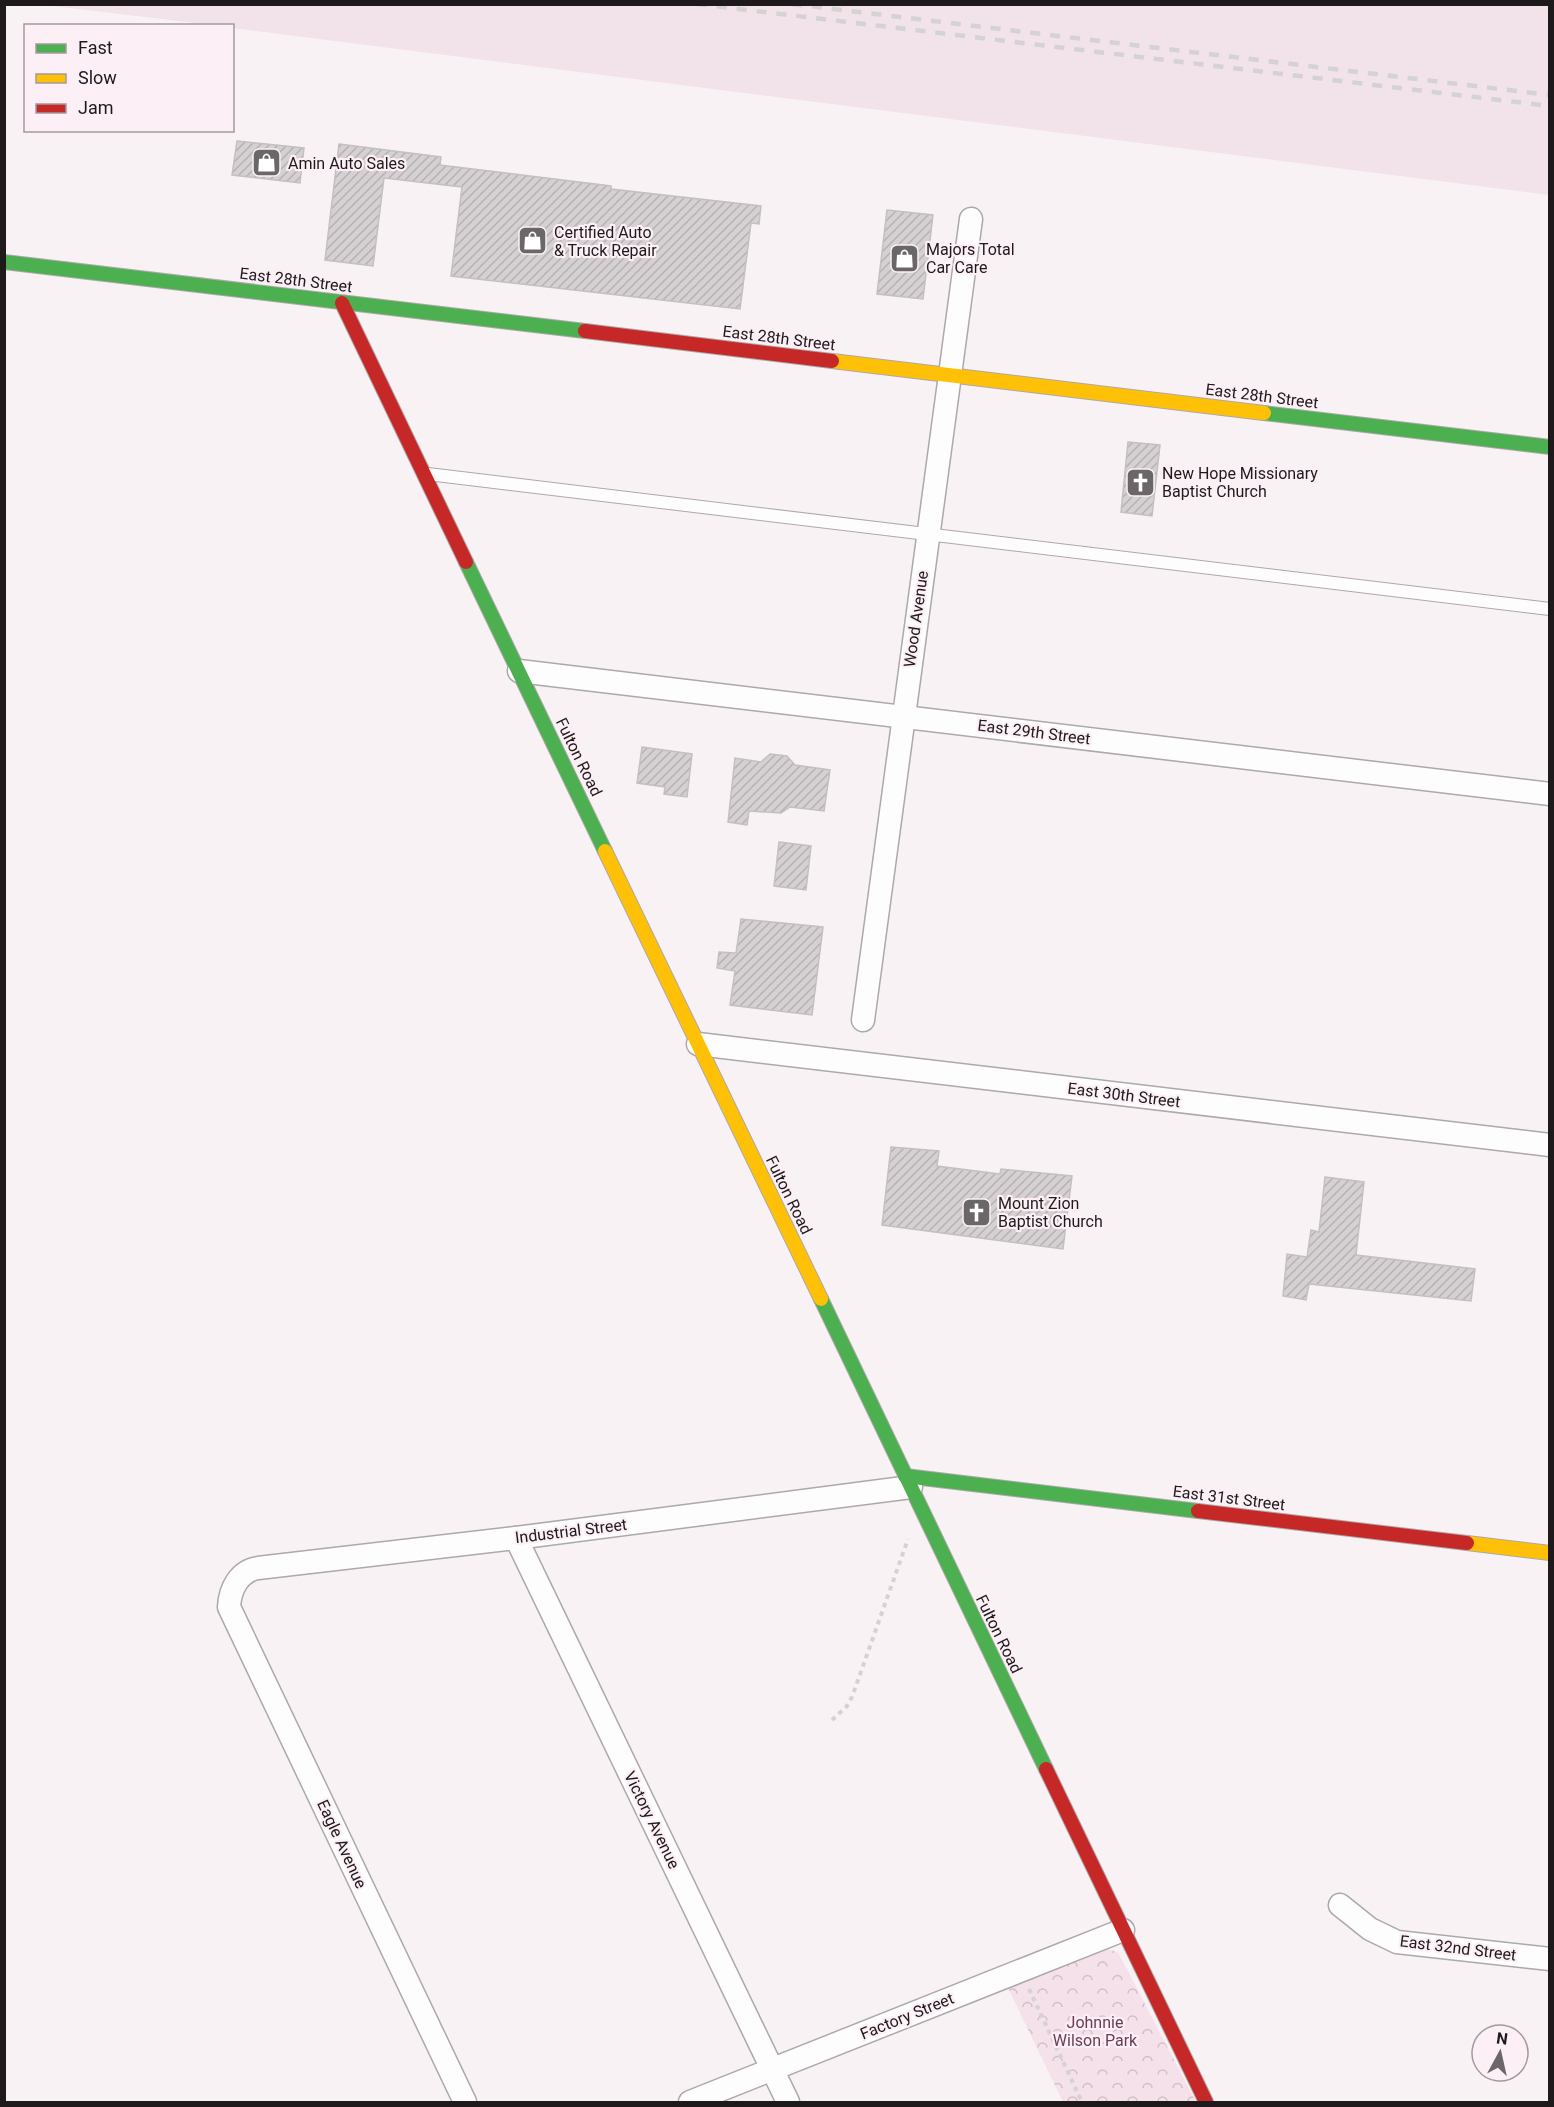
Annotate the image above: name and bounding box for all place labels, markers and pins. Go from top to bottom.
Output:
shop icon: Amin Auto Sales [251,147,283,179]
place label: Amin Auto Sales [288,154,405,173]
place label: Certified Auto & Truck Repair [554,223,657,260]
shop icon: Certified Auto & Truck Repair [517,225,549,257]
place label: Majors Total Car Care [926,240,1015,277]
shop icon: Majors Total Car Care [889,242,921,274]
place label: New Hope Missionary Baptist Church [1162,464,1318,501]
church icon: New Hope Missionary Baptist Church [1125,466,1157,498]
place label: Mount Zion Baptist Church [998,1194,1103,1231]
church icon: Mount Zion Baptist Church [961,1196,993,1228]

